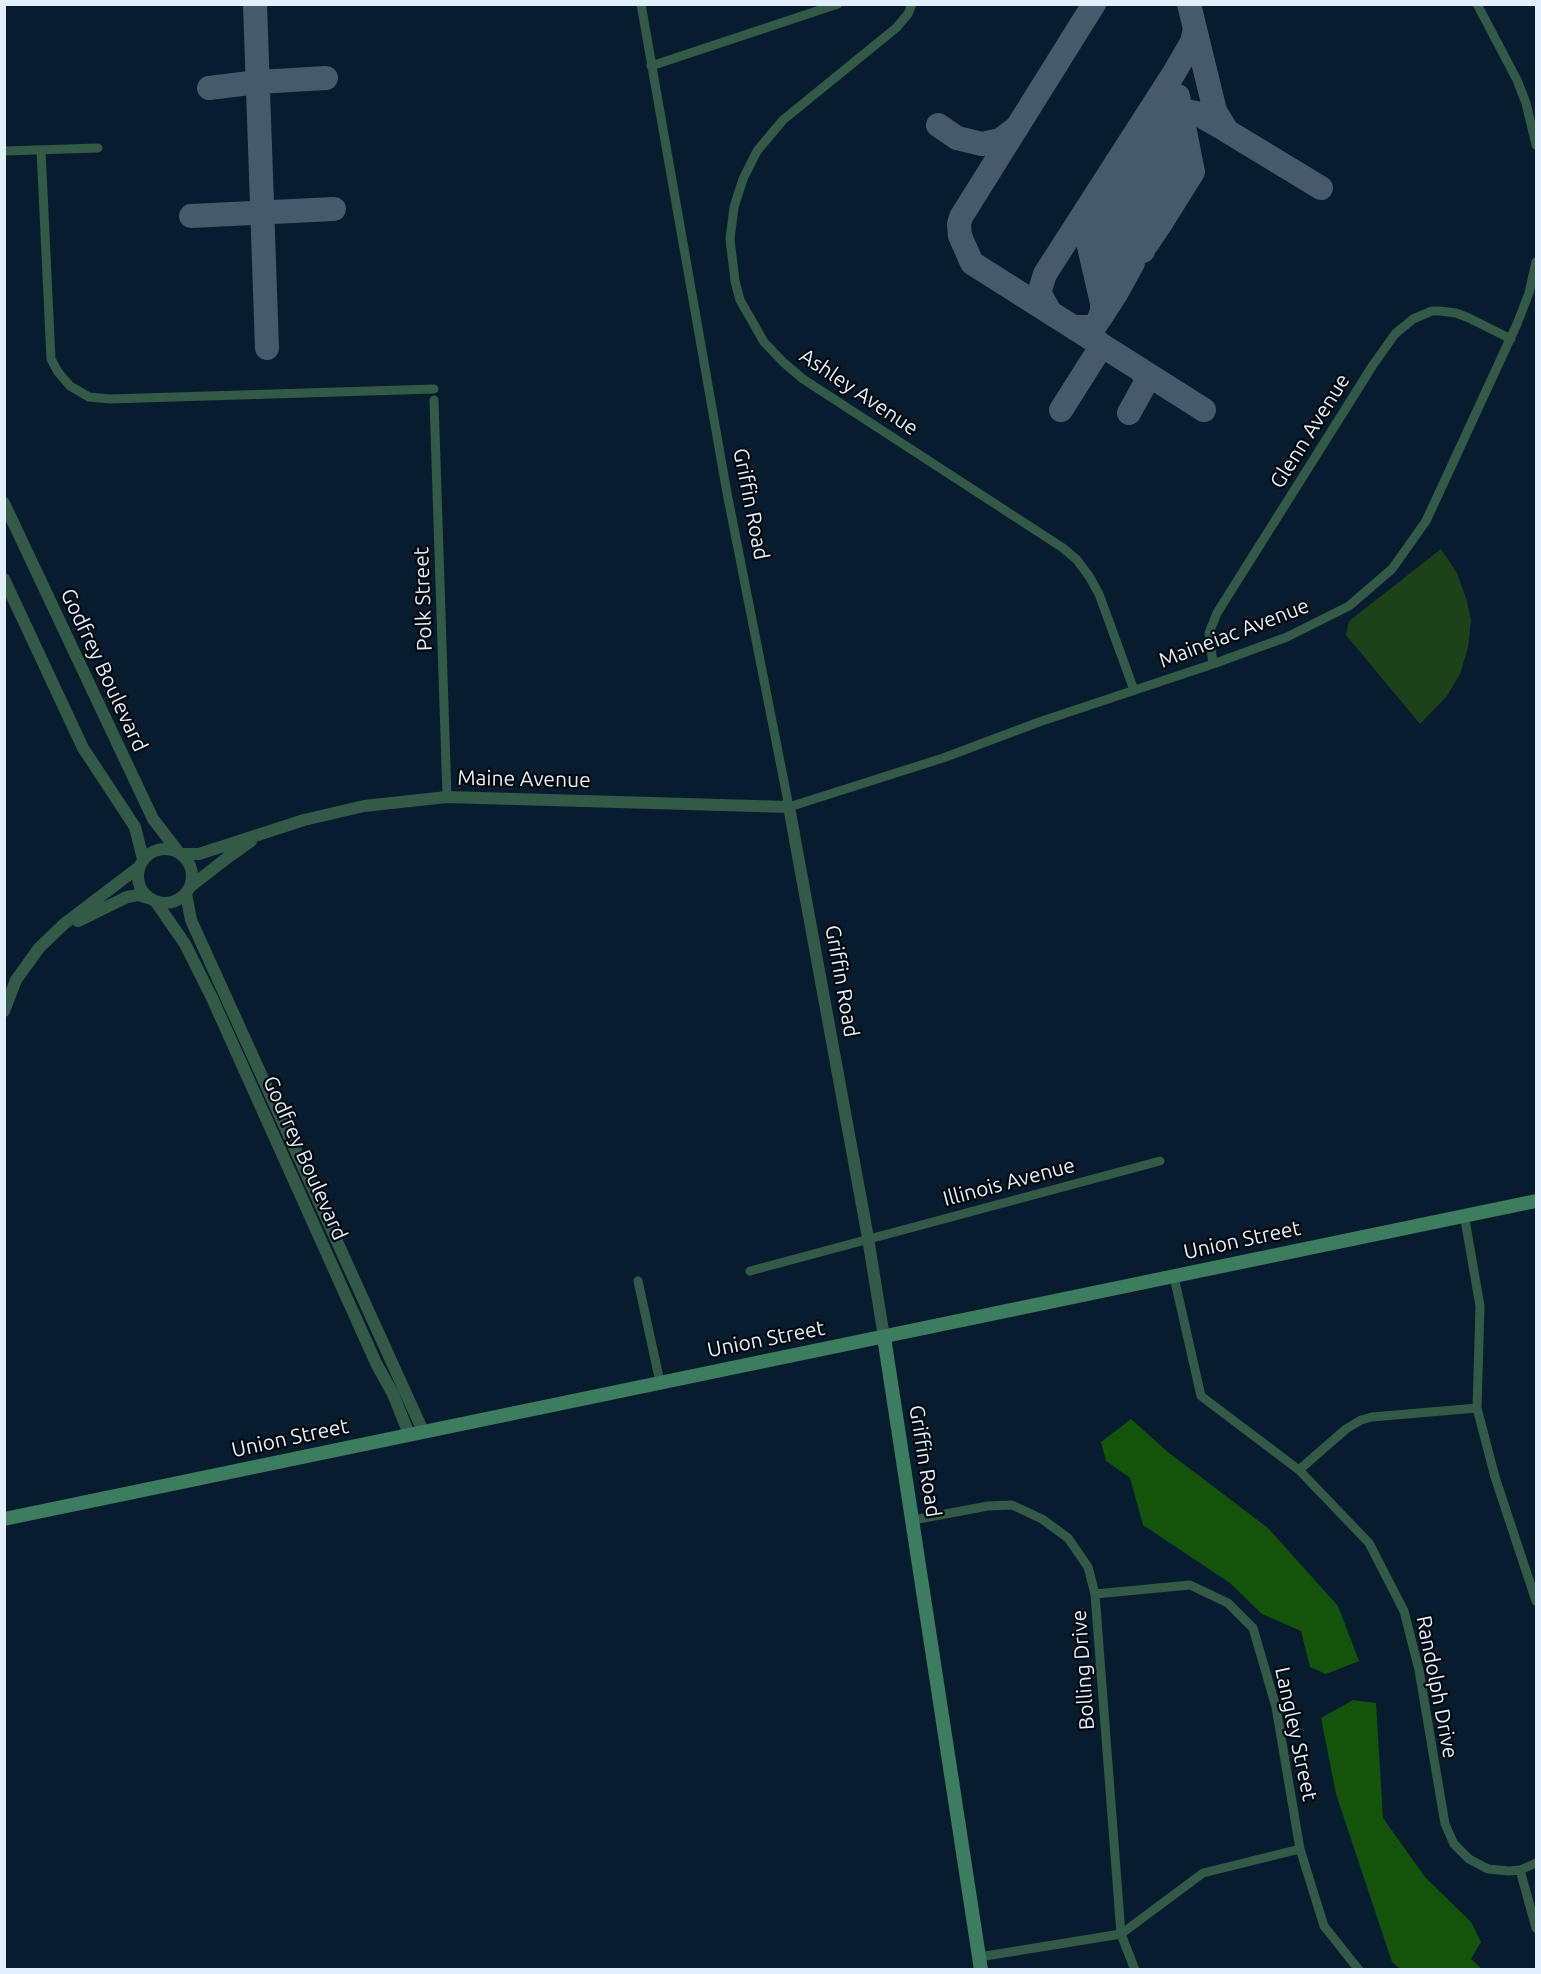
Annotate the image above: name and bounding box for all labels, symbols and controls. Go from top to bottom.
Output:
street label: Ashley Avenue [795,343,923,441]
street label: Glenn Avenue [1265,369,1355,493]
street label: Griffin Road [728,446,774,562]
street label: Polk Street [409,547,437,651]
street label: Godfrey Boulevard [55,585,153,755]
street label: Maineiac Avenue [1155,593,1313,673]
street label: Maine Avenue [457,765,591,793]
street label: Griffin Road [820,923,864,1039]
street label: Godfrey Boulevard [258,1072,352,1244]
street label: Illinois Avenue [940,1152,1078,1212]
street label: Union Street [1181,1215,1303,1265]
street label: Union Street [705,1315,827,1363]
street label: Griffin Road [904,1403,946,1519]
street label: Union Street [229,1413,351,1463]
street label: Bolling Drive [1066,1609,1100,1731]
street label: Randolph Drive [1411,1614,1463,1760]
street label: Langley Street [1270,1665,1322,1803]

